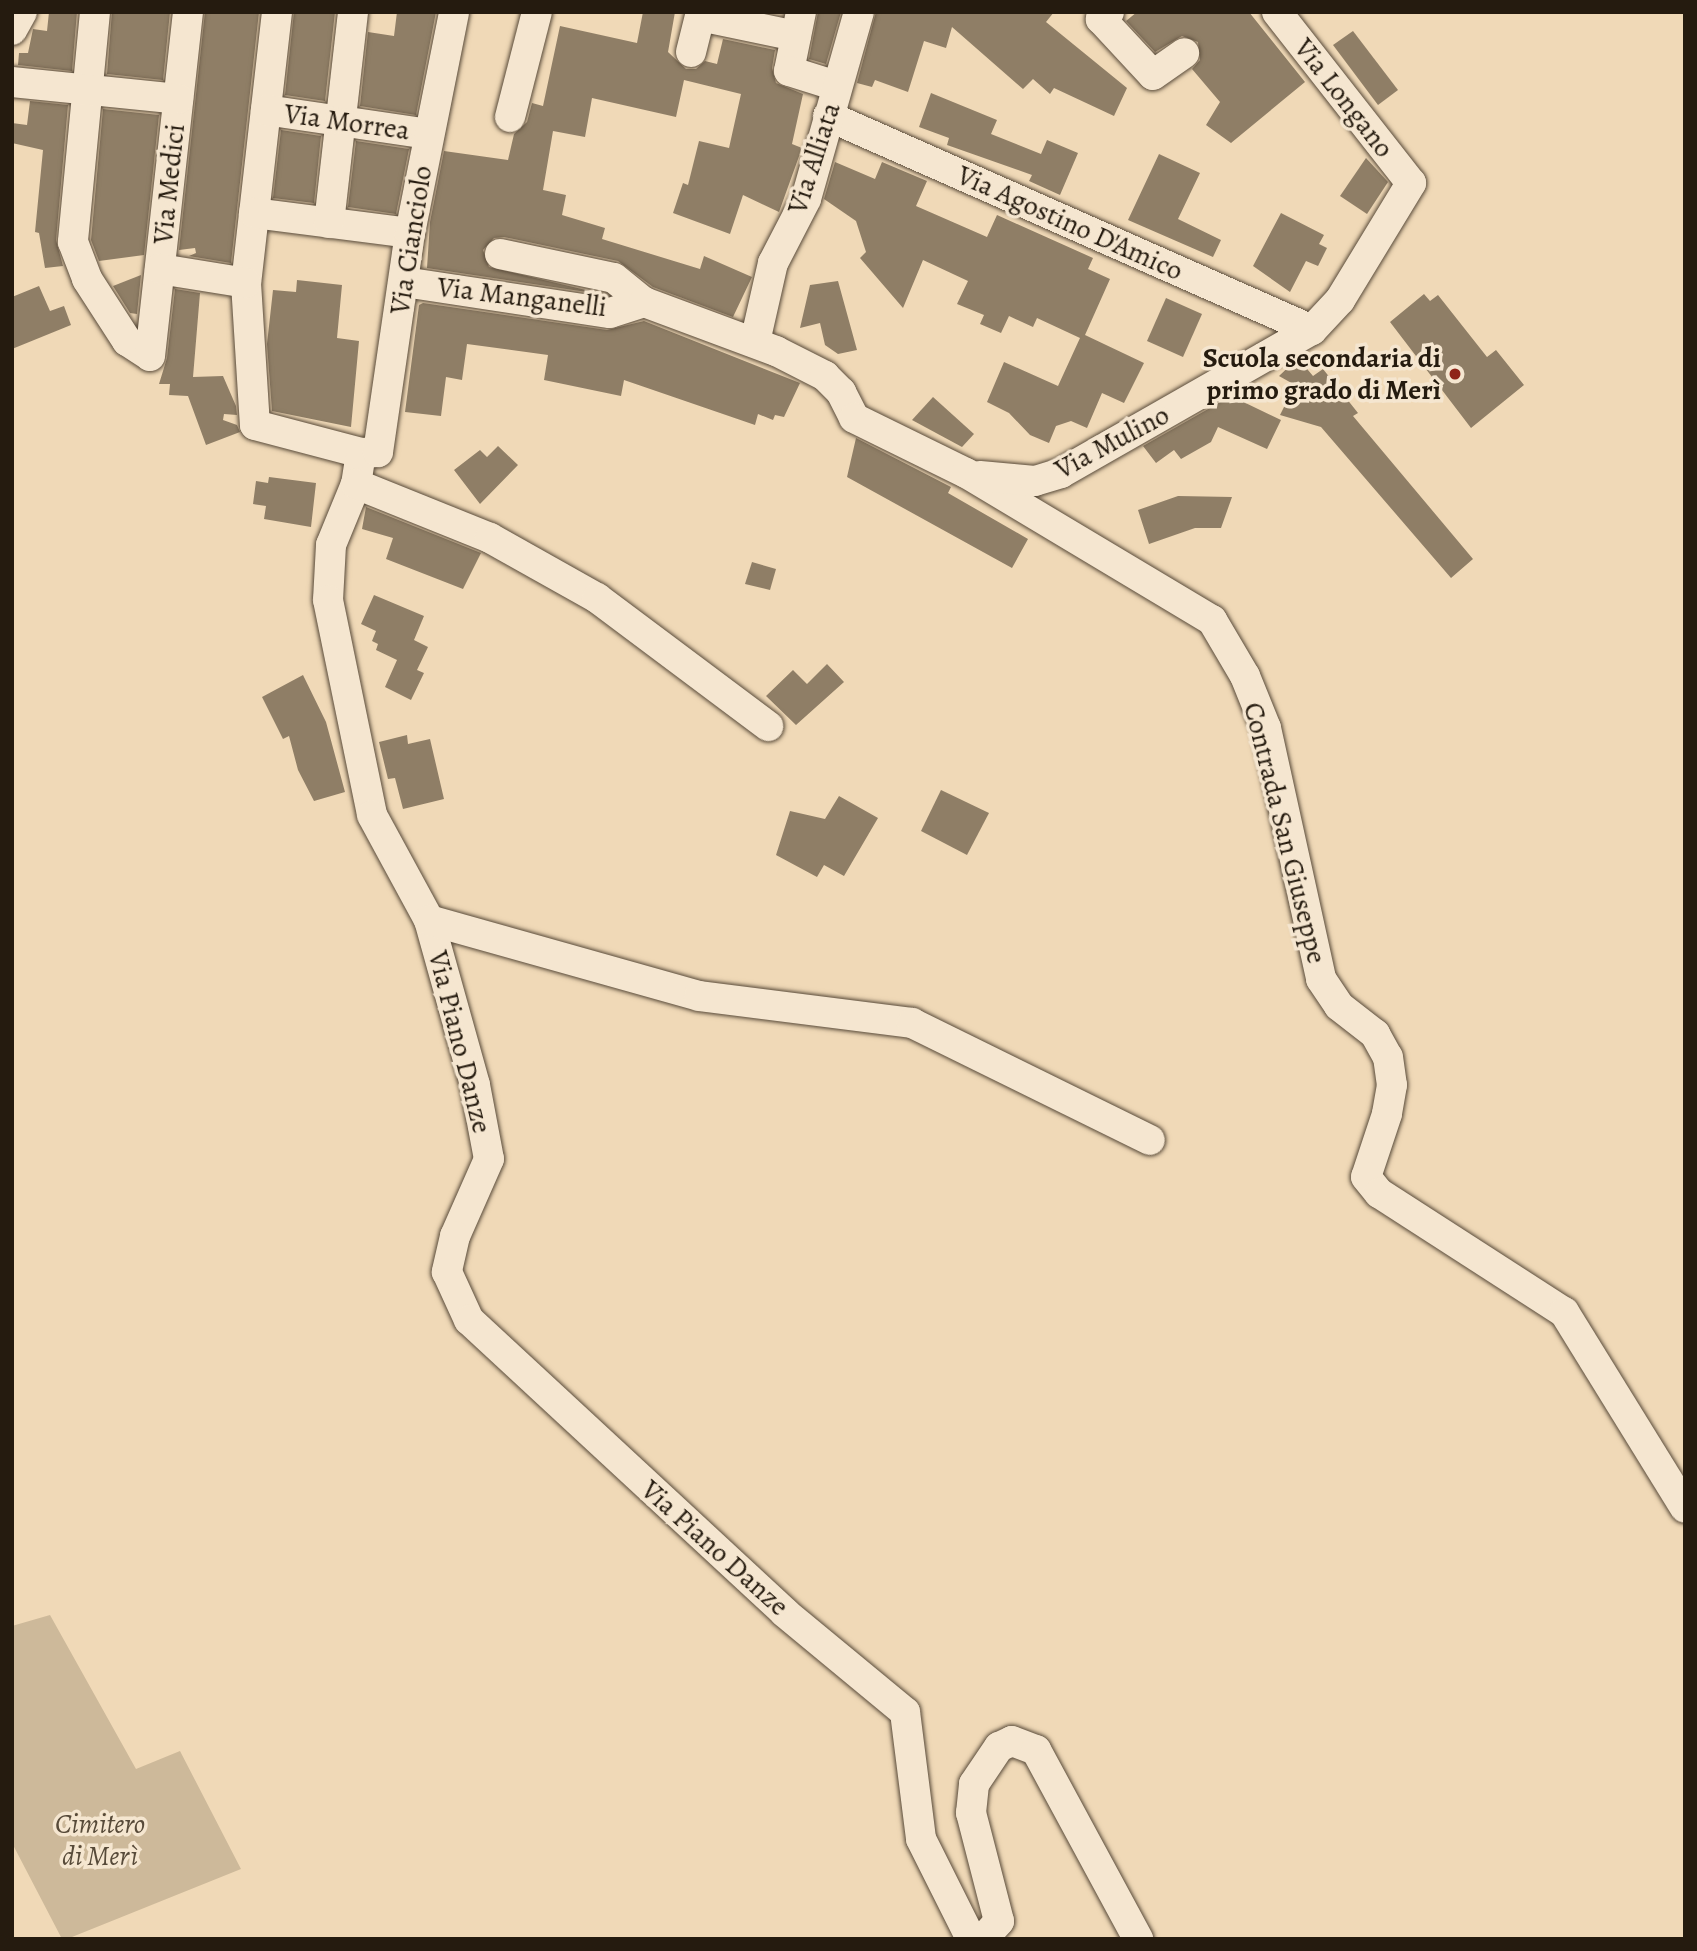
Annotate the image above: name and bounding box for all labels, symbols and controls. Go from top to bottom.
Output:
street label: Via Longano [1287,32,1401,164]
street label: Via Morrea [282,97,412,147]
street label: Via Alliata [780,98,848,218]
street label: Via Medici [146,122,192,246]
street label: Via Agostino D'Amico [952,158,1188,288]
street label: Via Cianciolo [383,163,439,317]
street label: Via Manganelli [435,270,609,324]
place label: Scuola secondaria di primo grado di Merì [1203,341,1441,407]
marker: Scuola secondaria di primo grado di Merì [1447,366,1463,382]
street label: Via Mulino [1049,398,1175,486]
street label: Contrada San Giuseppe [1236,699,1334,967]
street label: Via Piano Danze [421,947,499,1137]
street label: Via Piano Danze [634,1473,796,1623]
park label: Cimitero di Merì [55,1807,145,1873]

